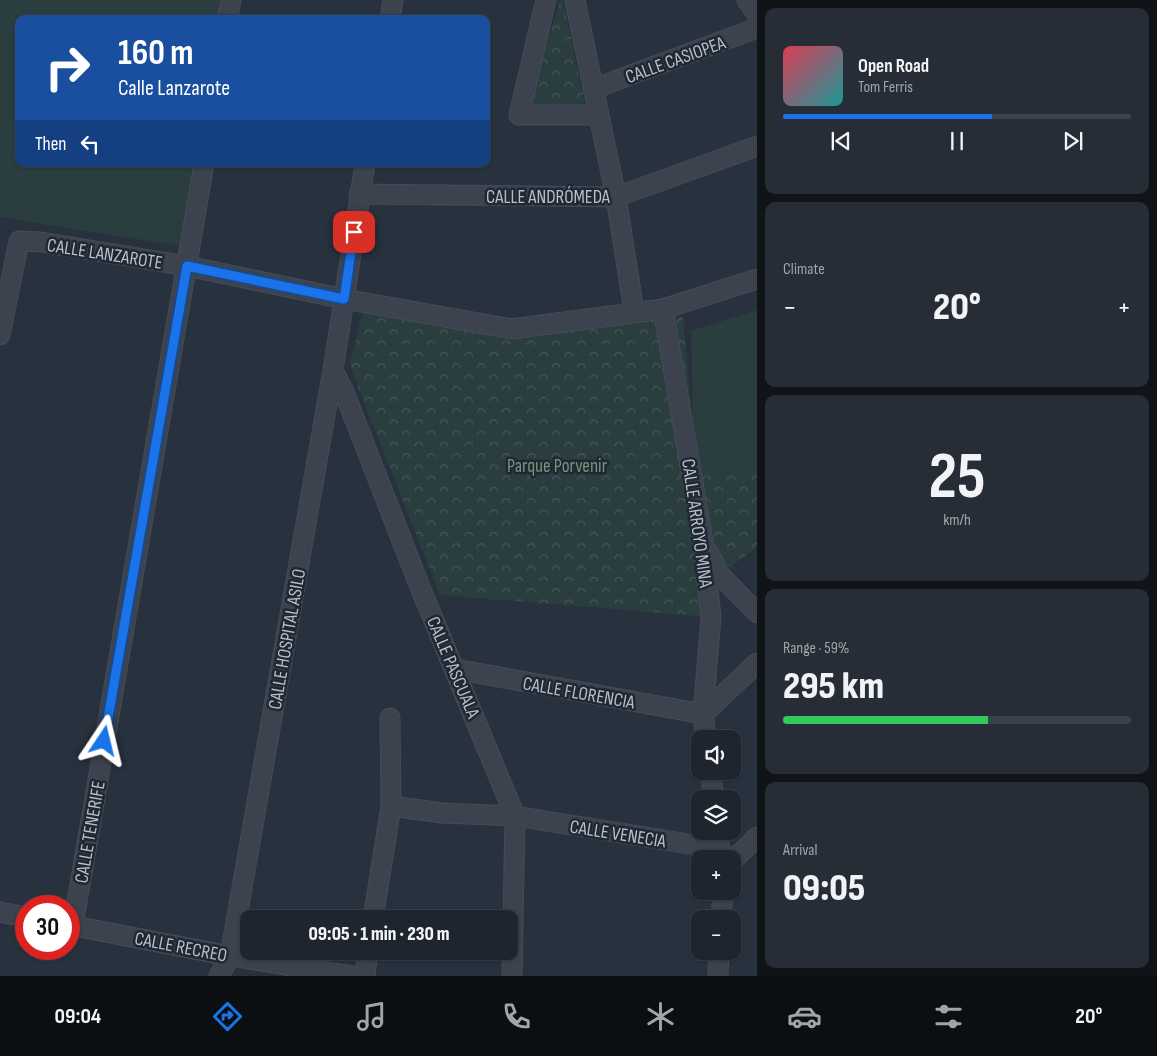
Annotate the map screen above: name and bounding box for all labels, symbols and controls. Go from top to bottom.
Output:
street label: CALLE CASIOPEA [622,31,729,89]
text: 160 m [118,32,194,75]
icon: right [35,35,100,100]
text: Open Road [858,55,929,78]
text: Calle Lanzarote [118,75,230,102]
text: Tom Ferris [858,78,913,97]
icon: previous [827,127,855,155]
icon: pause [943,127,971,155]
icon: next [1059,127,1087,155]
icon: left [76,130,104,158]
text: Then [35,133,66,156]
street label: CALLE ANDRÓMEDA [486,186,611,209]
pin [333,211,375,253]
icon: arrive [340,218,368,246]
street label: CALLE LANZAROTE [45,234,164,275]
text: Climate [783,260,825,279]
text: 20° [933,285,981,330]
text: − [783,291,797,324]
text: + [1117,291,1131,324]
text: 25 [928,439,986,517]
park label: Parque Porvenir [507,455,608,478]
street label: CALLE ARROYO MINA [676,457,717,590]
text: km/h [943,511,971,530]
street label: CALLE HOSPITAL ASILO [264,567,311,711]
street label: CALLE PASCUALA [421,613,485,723]
text: Range · 59% [783,639,849,658]
text: 295 km [783,664,884,709]
street label: CALLE FLORENCIA [521,672,637,715]
position arrow [77,714,129,766]
map controls [691,730,741,960]
button: sound [691,730,741,780]
street label: CALLE TENERIFE [70,779,111,885]
button: layers [691,790,741,840]
street label: CALLE VENECIA [568,816,668,854]
text: Arrival [783,841,817,860]
button: + [691,850,741,900]
text: 09:05 [783,866,865,911]
speed limit sign: 30 [15,895,80,960]
button: − [691,910,741,960]
text: 09:05 · 1 min · 230 m [309,923,450,946]
street label: CALLE RECREO [133,927,229,968]
icon: directions [210,999,245,1034]
icon: music [354,999,389,1034]
icon: phone [499,999,534,1034]
icon: climate [643,999,678,1034]
icon: car [787,999,822,1034]
icon: filters [931,999,966,1034]
text: 09:04 [55,1003,101,1030]
text: 20° [1075,1003,1102,1030]

